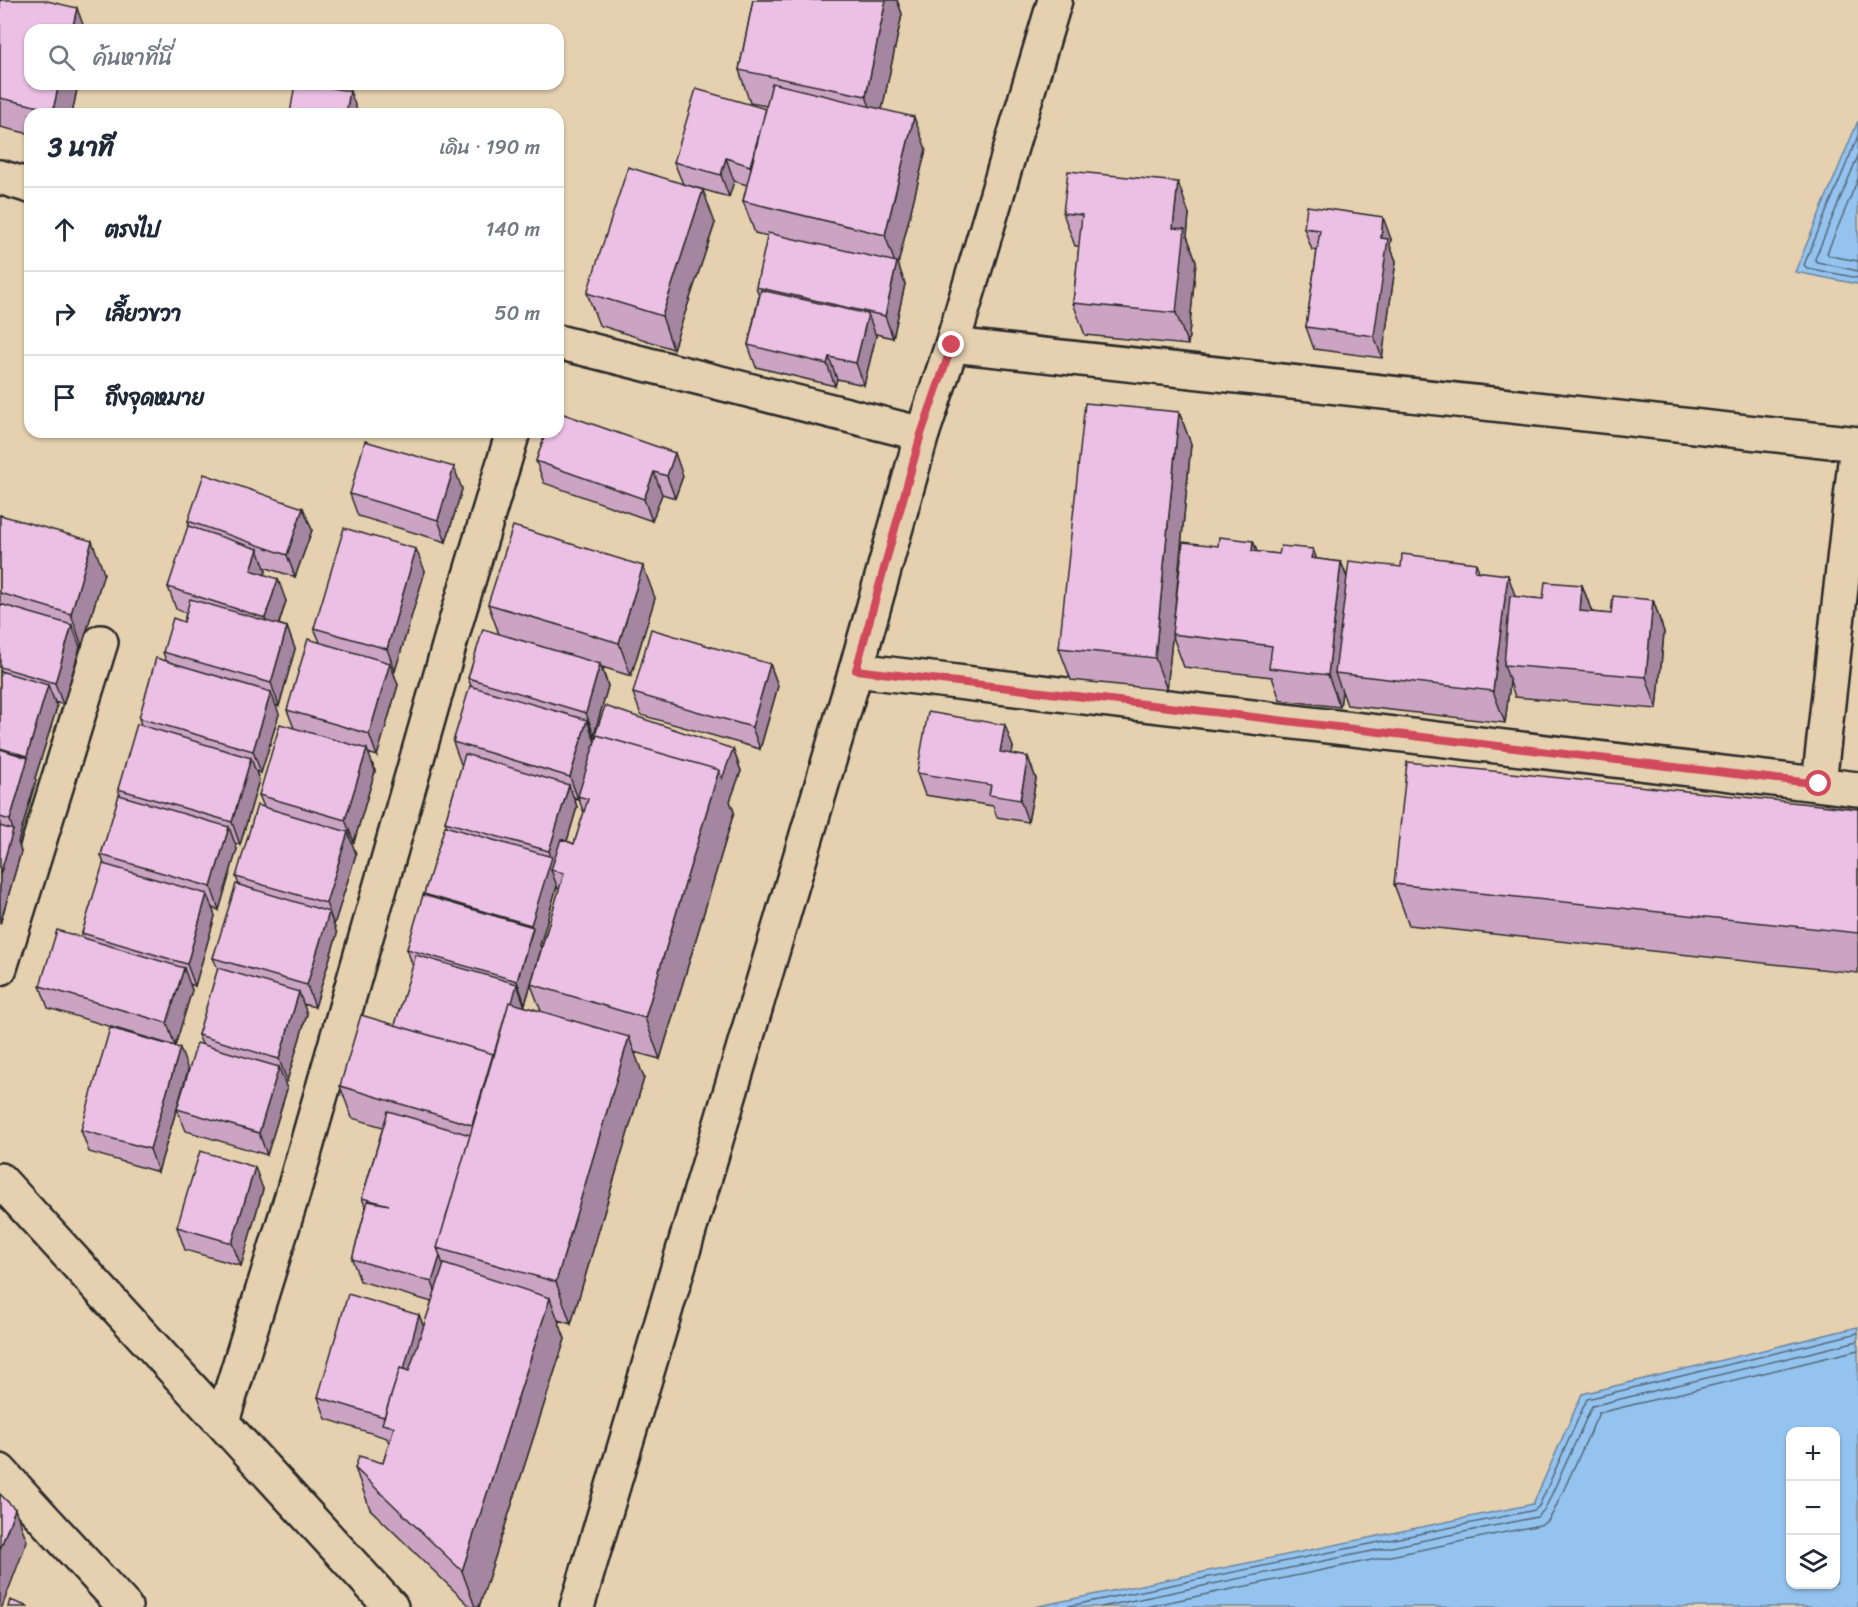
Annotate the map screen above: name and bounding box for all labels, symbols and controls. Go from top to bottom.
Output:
search box [24,24,564,90]
text: ค้นหาที่นี่ [93,38,173,77]
icon: search [45,41,78,74]
text: 3 นาที [48,124,114,170]
text: เดิน · 190 m [439,130,540,165]
text: ตรงไป [105,210,160,249]
text: 140 m [486,212,540,247]
icon: ahead [48,213,81,246]
text: เลี้ยวขวา [105,294,181,333]
text: 50 m [495,296,540,331]
icon: right [48,297,81,330]
route end [938,331,964,357]
text: ถึงจุดหมาย [105,378,204,417]
icon: arrive [48,381,81,414]
route start [1805,770,1831,796]
map controls [1786,1427,1840,1589]
button: + [1786,1427,1840,1481]
button: − [1786,1481,1840,1535]
button: layers [1786,1535,1840,1589]

